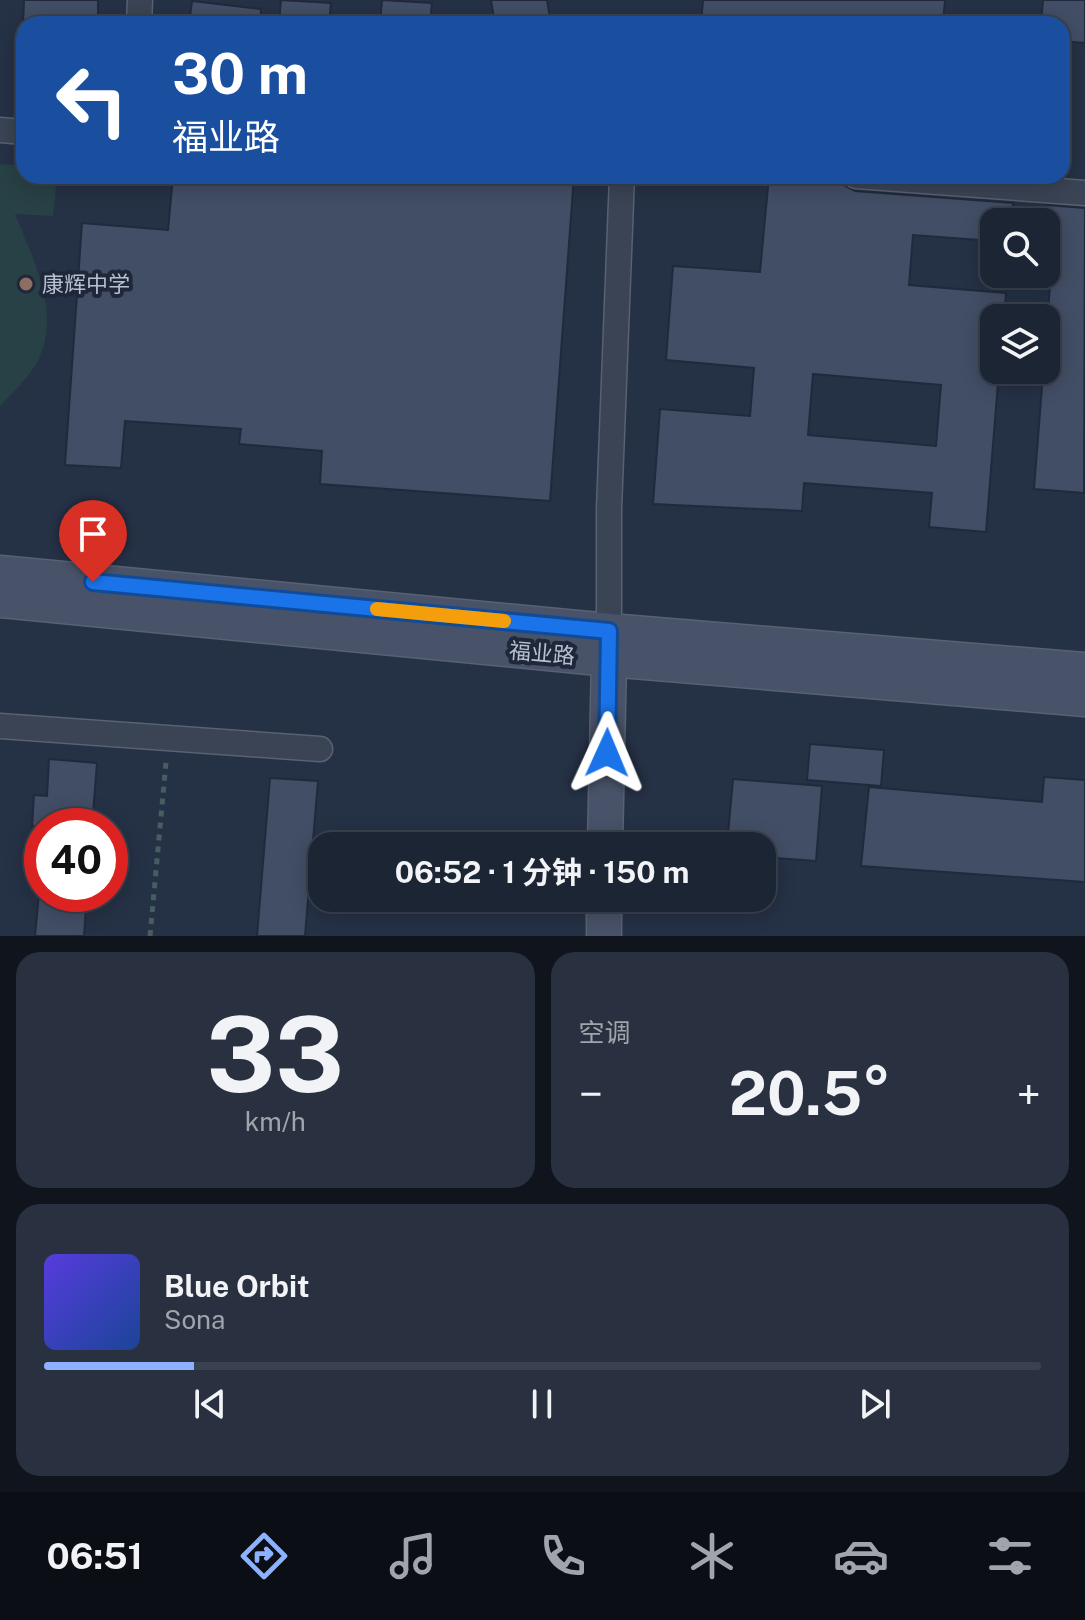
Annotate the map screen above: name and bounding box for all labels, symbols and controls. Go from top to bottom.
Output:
text: 30 m [172,41,308,107]
icon: left [40,48,144,152]
text: 福业路 [172,116,280,158]
map controls [980,208,1060,384]
button: search [980,208,1060,288]
place label: 康辉中学 [42,271,130,297]
marker: 康辉中学 [17,275,35,293]
button: layers [980,304,1060,384]
pin [59,500,127,582]
icon: arrive [71,512,115,556]
street label: 福业路 [508,637,576,669]
position arrow [565,711,649,795]
speed limit sign: 40 [24,808,128,912]
text: 06:52 · 1 分钟 · 150 m [395,854,689,890]
text: 33 [206,993,344,1115]
text: 空调 [579,1017,631,1048]
text: 20.5° [729,1058,891,1129]
text: − [579,1068,603,1120]
text: + [1017,1068,1041,1120]
text: km/h [245,1106,306,1137]
text: Blue Orbit [164,1268,310,1304]
text: Sona [164,1304,225,1335]
icon: previous [188,1382,232,1426]
icon: pause [520,1382,564,1426]
icon: next [853,1382,897,1426]
icon: directions [236,1528,292,1584]
icon: music [385,1528,441,1584]
icon: phone [535,1528,591,1584]
icon: climate [684,1528,740,1584]
icon: car [833,1528,889,1584]
icon: filters [982,1528,1038,1584]
text: 06:51 [47,1535,143,1577]

